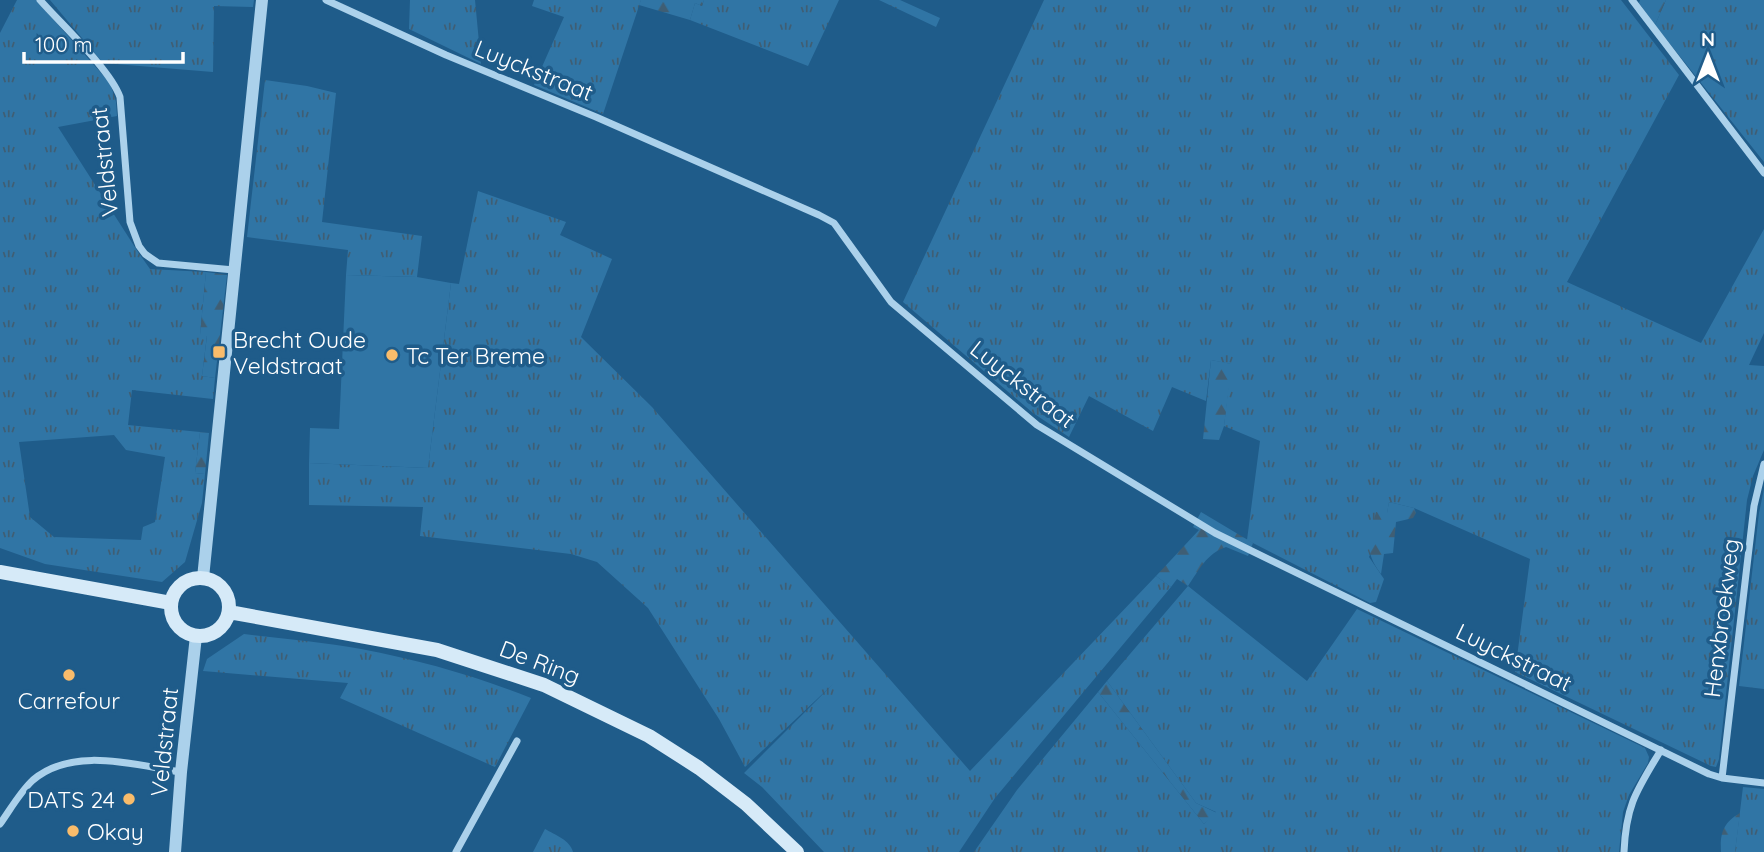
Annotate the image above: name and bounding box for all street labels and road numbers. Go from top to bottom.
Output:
street label: Luyckstraat [470,33,598,107]
street label: Veldstraat [84,106,124,218]
street label: Luyckstraat [965,334,1082,434]
street label: Henxbroekweg [1697,537,1745,699]
street label: Luyckstraat [1451,616,1577,698]
street label: De Ring [496,633,584,691]
street label: Veldstraat [144,686,184,798]

